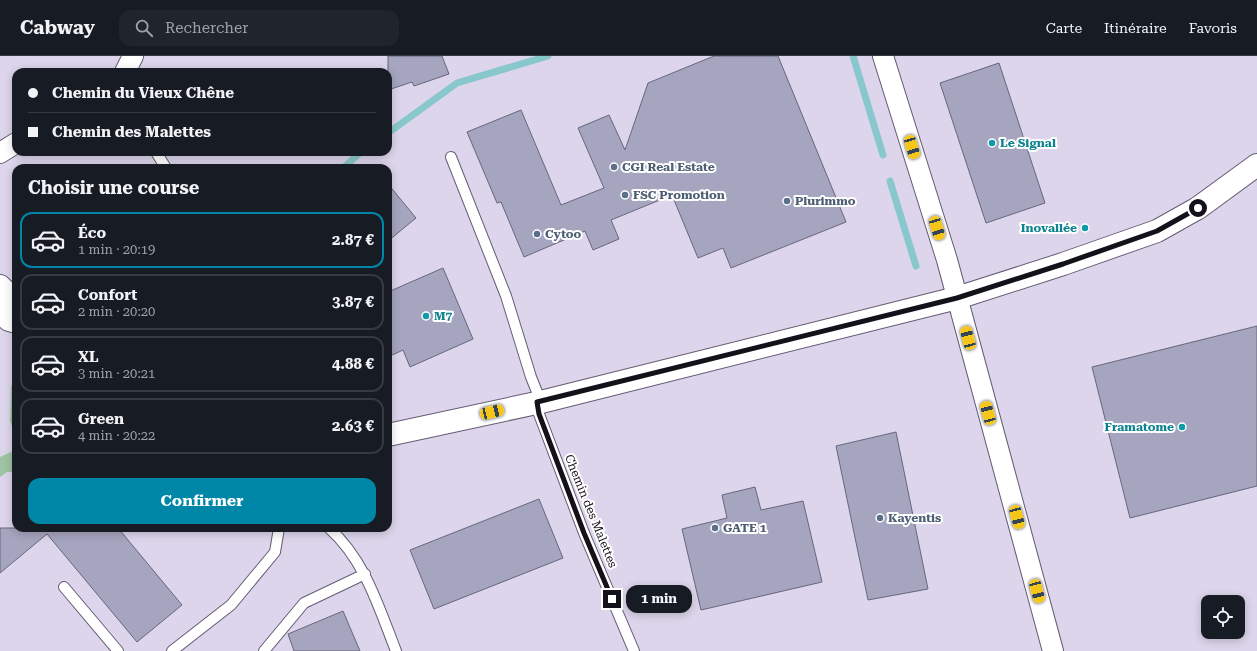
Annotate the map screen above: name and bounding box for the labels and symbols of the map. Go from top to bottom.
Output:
car [903,134,921,160]
place label: Le Signal [1000,136,1056,150]
marker: Le Signal [987,138,997,148]
place label: CGI Real Estate [622,160,715,174]
marker: CGI Real Estate [609,162,619,172]
place label: FSC Promotion [633,188,725,202]
marker: FSC Promotion [620,190,630,200]
place label: Plurimmo [795,194,856,208]
marker: Plurimmo [782,196,792,206]
route start [1189,199,1207,217]
car [928,215,946,241]
place label: Inovallée [1021,221,1077,235]
marker: Inovallée [1080,223,1090,233]
place label: Cytoo [545,227,582,241]
marker: Cytoo [532,229,542,239]
place label: M7 [434,309,453,323]
marker: M7 [421,311,431,321]
car [959,325,977,351]
car [979,400,997,426]
car [479,403,505,421]
place label: Framatome [1105,420,1174,434]
marker: Framatome [1177,422,1187,432]
street label: Chemin des Malettes [562,452,620,570]
car [1008,504,1026,530]
place label: Kayentis [888,511,941,525]
marker: Kayentis [875,513,885,523]
place label: GATE 1 [723,521,767,535]
marker: GATE 1 [710,523,720,533]
car [1028,578,1046,604]
callout: 1 min [626,585,692,613]
route end [603,590,621,608]

